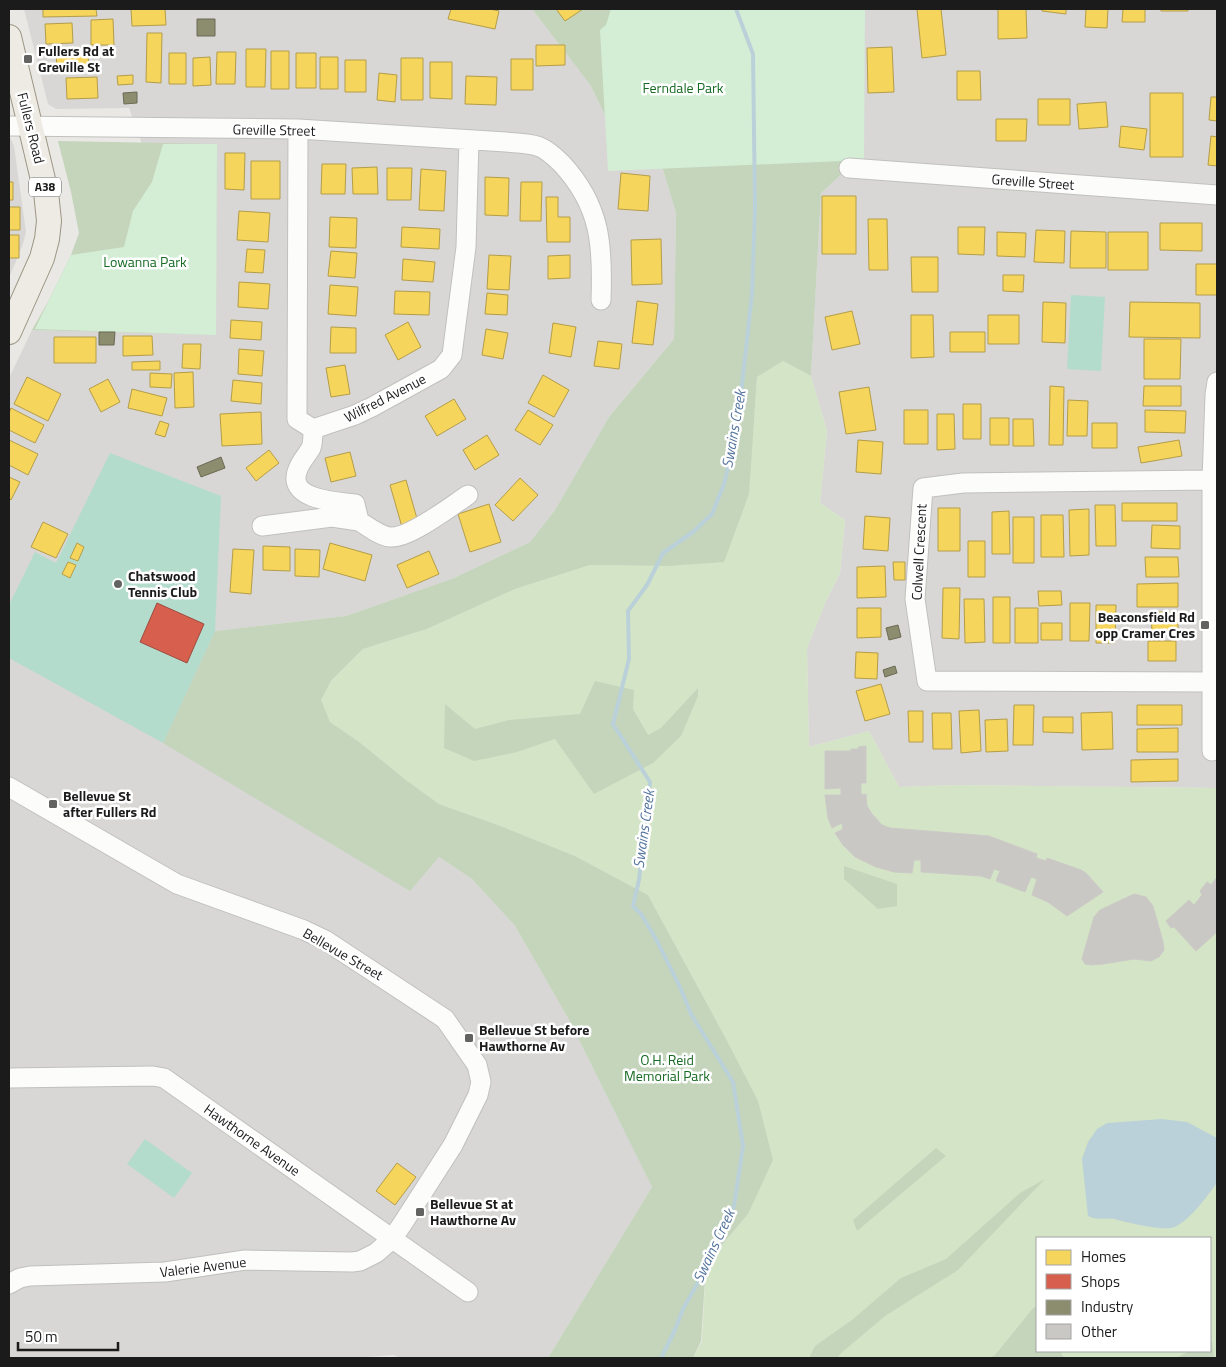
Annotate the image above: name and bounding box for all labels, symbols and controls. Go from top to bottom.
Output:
place label: Fullers Rd at Greville St [38,40,114,77]
marker: Fullers Rd at Greville St [22,53,34,65]
park label: Ferndale Park [642,77,724,98]
street label: Fullers Road [12,90,50,166]
street label: Greville Street [232,118,316,141]
street label: Greville Street [991,168,1075,195]
road number: A38 [29,178,61,196]
park label: Lowanna Park [103,251,187,272]
street label: Wilfred Avenue [340,368,429,427]
water label: Swains Creek [715,386,752,470]
street label: Colwell Crescent [905,503,932,601]
place label: Chatswood Tennis Club [128,565,197,602]
marker: Chatswood Tennis Club [112,578,124,590]
place label: Beaconsfield Rd opp Cramer Cres [1096,606,1195,643]
marker: Beaconsfield Rd opp Cramer Cres [1199,619,1211,631]
place label: Bellevue St after Fullers Rd [63,785,157,822]
water label: Swains Creek [627,786,661,869]
marker: Bellevue St after Fullers Rd [47,798,59,810]
street label: Bellevue Street [299,922,387,985]
place label: Bellevue St before Hawthorne Av [479,1019,589,1056]
marker: Bellevue St before Hawthorne Av [463,1032,475,1044]
park label: O.H. Reid Memorial Park [624,1049,710,1086]
street label: Hawthorne Avenue [200,1099,305,1181]
place label: Bellevue St at Hawthorne Av [430,1193,516,1230]
water label: Swains Creek [687,1203,742,1286]
marker: Bellevue St at Hawthorne Av [414,1206,426,1218]
legend [1036,1237,1211,1352]
text: Homes [1081,1245,1126,1268]
street label: Valerie Avenue [159,1251,247,1282]
text: Shops [1081,1270,1120,1293]
text: Industry [1081,1295,1133,1318]
scale bar [18,1320,118,1352]
text: Other [1081,1320,1117,1343]
text: 50 m [25,1325,58,1348]

